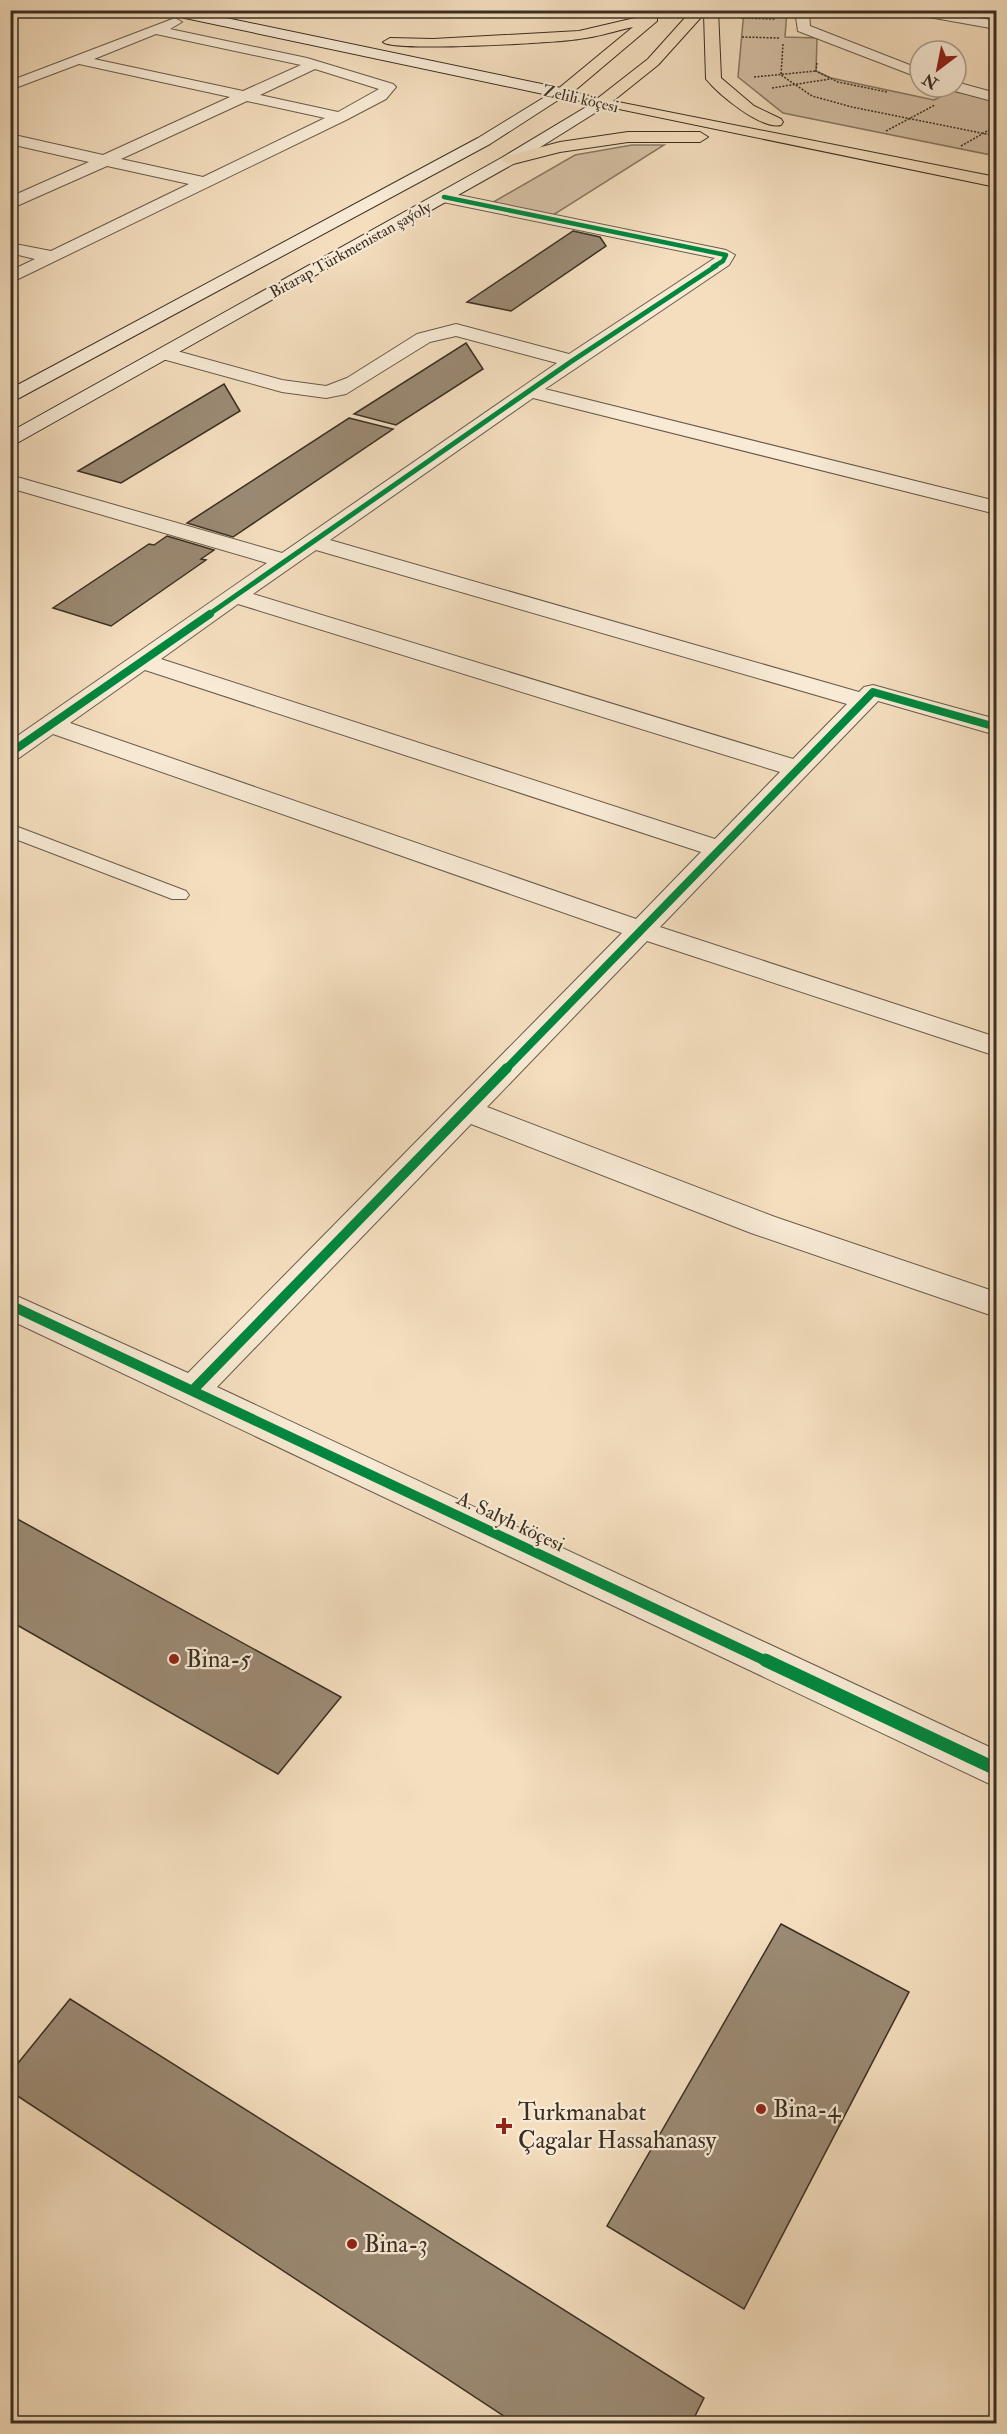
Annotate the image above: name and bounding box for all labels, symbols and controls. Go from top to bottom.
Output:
north arrow [908,39,968,99]
text: N [919,68,943,94]
street label: Zelili köçesi [541,81,620,117]
street label: Bitarap Türkmenistan şaýoly [266,197,436,304]
street label: A. Salyh köçesi [452,1485,569,1557]
place label: Bina-5 [186,1644,251,1675]
marker: Bina-5 [167,1652,181,1666]
place label: Bina-4 [773,2094,841,2125]
place label: Turkmanabat Çagalar Hassahanasy [518,2097,717,2156]
marker: Bina-4 [754,2102,768,2116]
marker: Turkmanabat Çagalar Hassahanasy [495,2117,513,2135]
place label: Bina-3 [364,2229,428,2260]
marker: Bina-3 [345,2237,359,2251]

